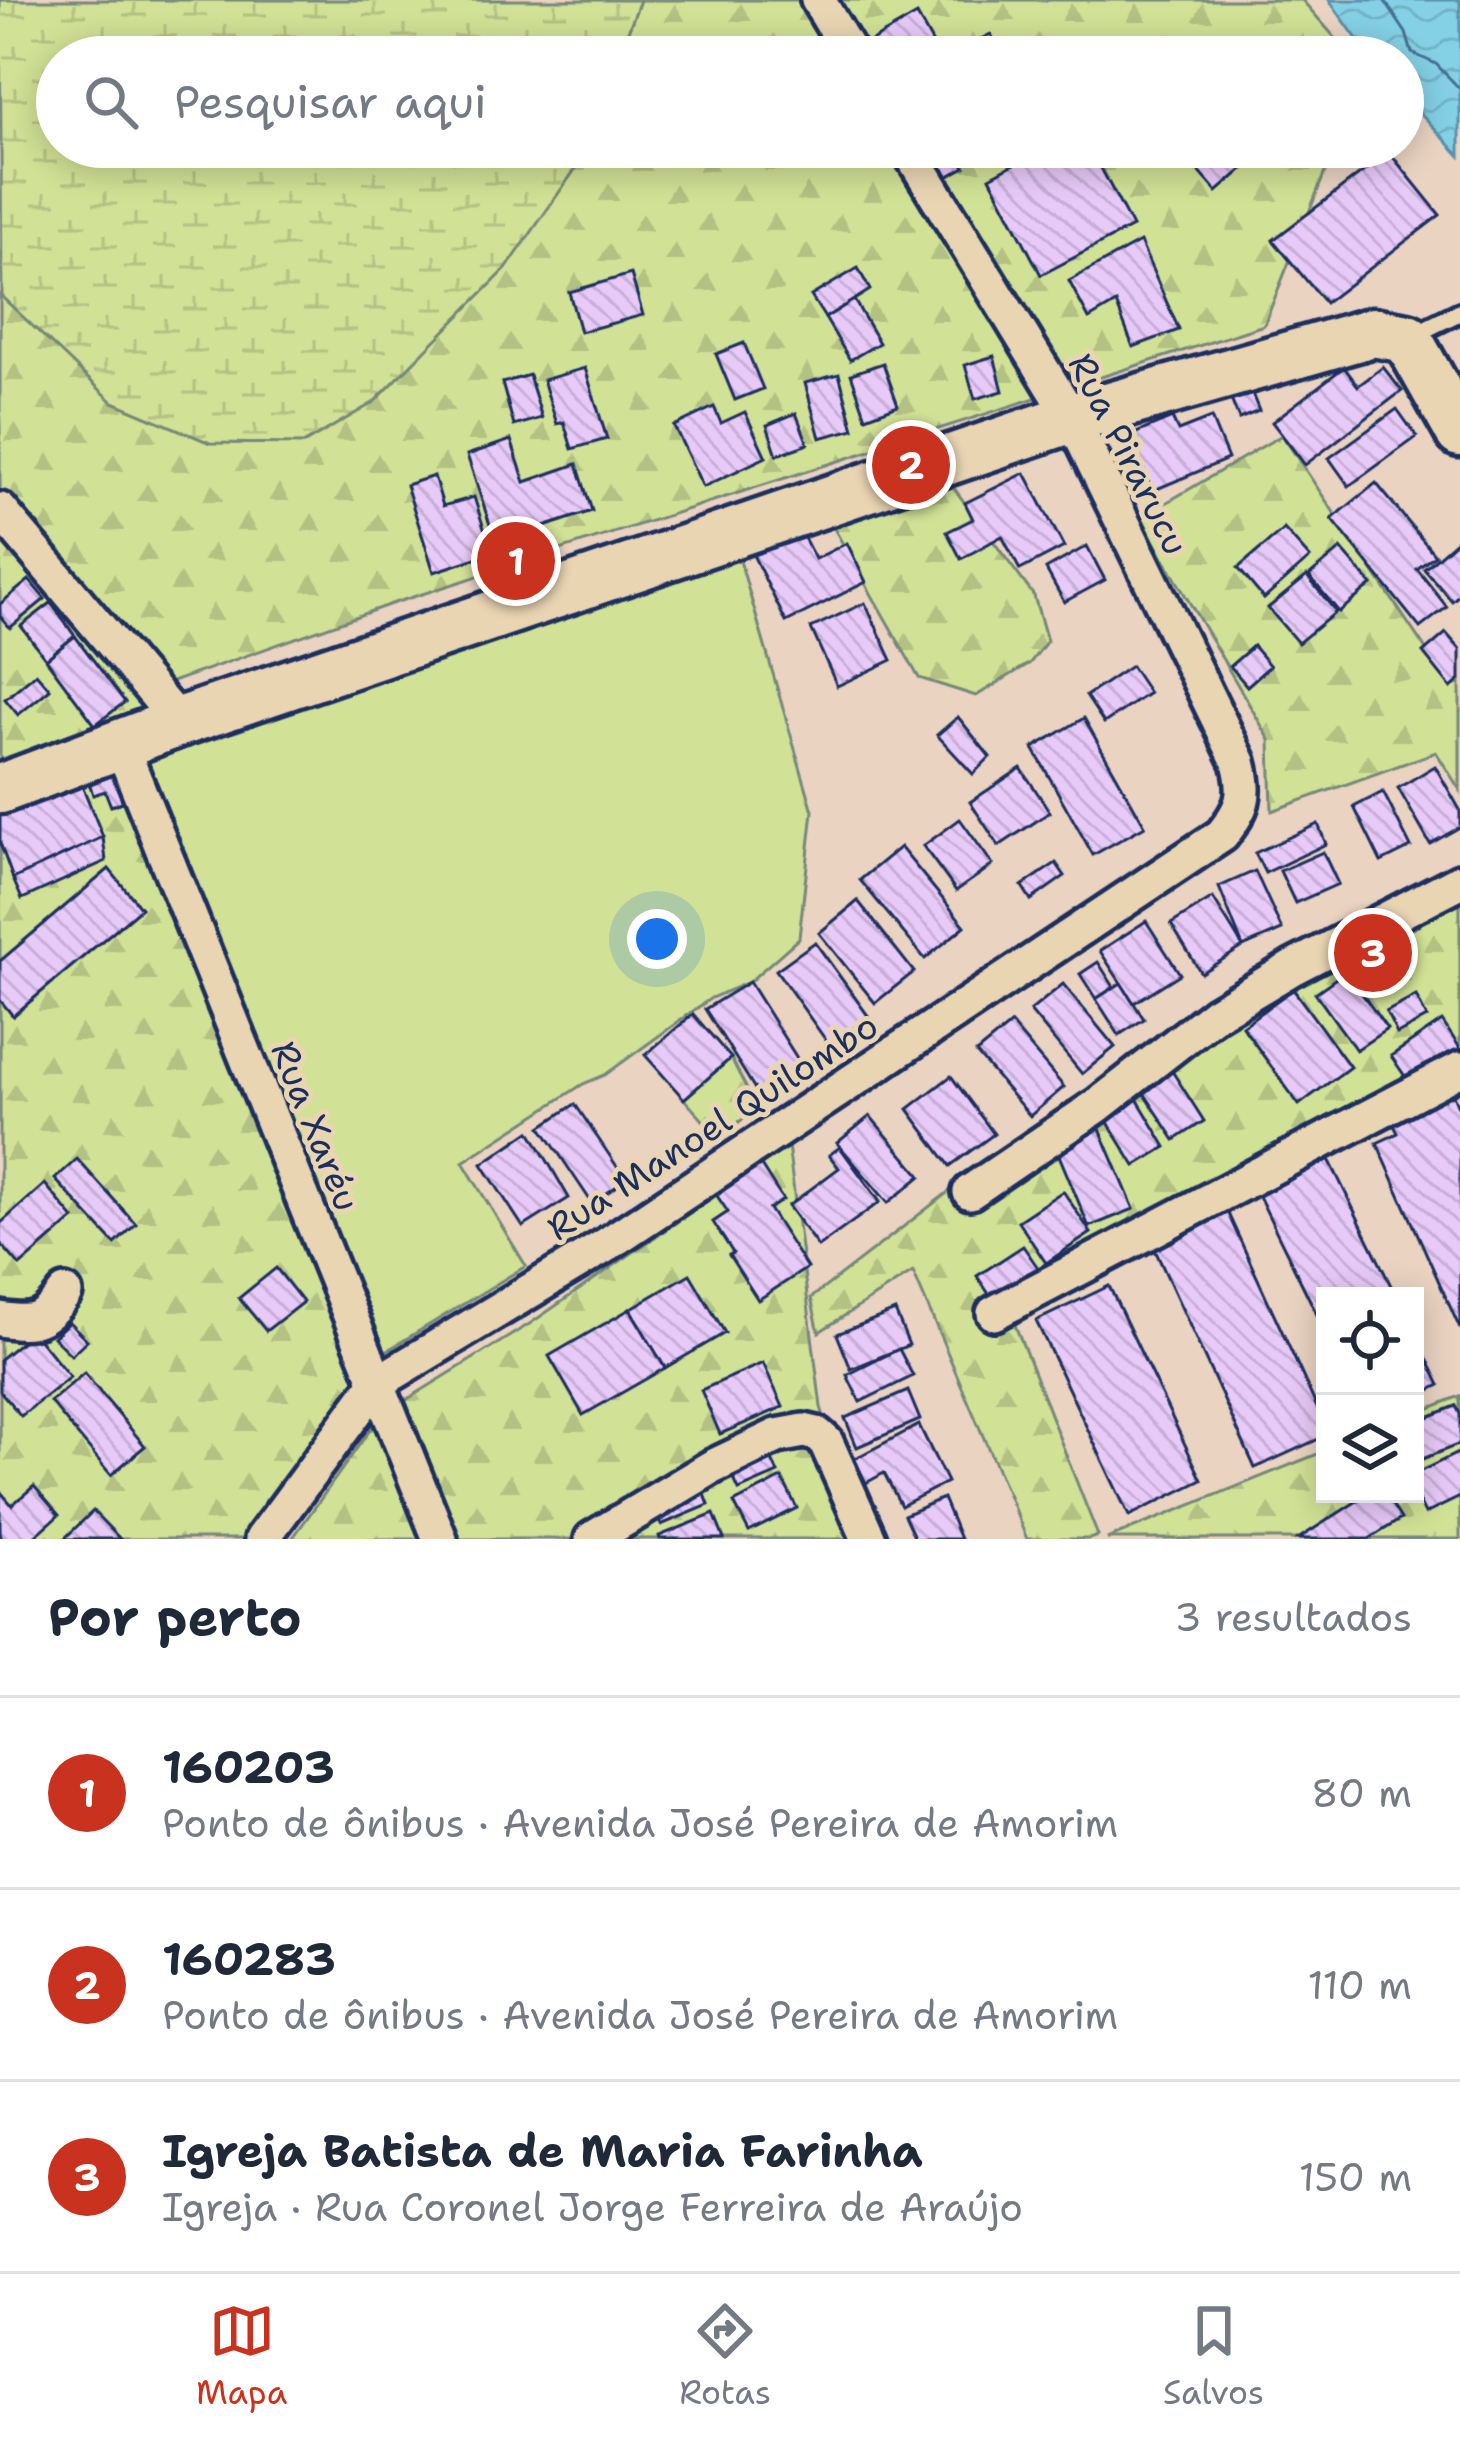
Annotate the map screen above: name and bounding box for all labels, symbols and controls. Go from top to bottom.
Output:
search box [36,36,1424,168]
icon: search [78,69,144,135]
text: Pesquisar aqui [174,72,487,132]
street label: Rua Pirarucu [1057,345,1200,563]
pin: 2 [872,420,950,510]
pin: 1 [477,516,555,606]
pin: 3 [1334,908,1412,998]
your location [627,909,687,969]
street label: Rua Manoel Quilombo [537,1001,887,1252]
street label: Rua Xaréu [259,1034,372,1218]
map controls [1316,1287,1424,1503]
button: locate [1316,1287,1424,1395]
button: layers [1316,1395,1424,1503]
text: Por perto [48,1583,302,1651]
text: 3 resultados [1174,1591,1412,1643]
text: 160203 [162,1737,335,1797]
text: 1 [78,1767,96,1819]
text: 80 m [1311,1767,1412,1819]
text: Ponto de ônibus · Avenida José Pereira de Amorim [162,1797,1118,1849]
text: 160283 [162,1929,336,1989]
text: 2 [73,1959,101,2011]
text: 110 m [1308,1959,1412,2011]
text: Ponto de ônibus · Avenida José Pereira de Amorim [162,1989,1118,2041]
text: Igreja Batista de Maria Farinha [162,2121,923,2181]
text: 3 [73,2151,101,2203]
text: 150 m [1299,2151,1412,2203]
text: Igreja · Rua Coronel Jorge Ferreira de Araújo [162,2181,1023,2233]
tab: Mapa [196,2298,287,2415]
tab: Rotas [679,2298,771,2415]
tab: Salvos [1163,2298,1264,2415]

